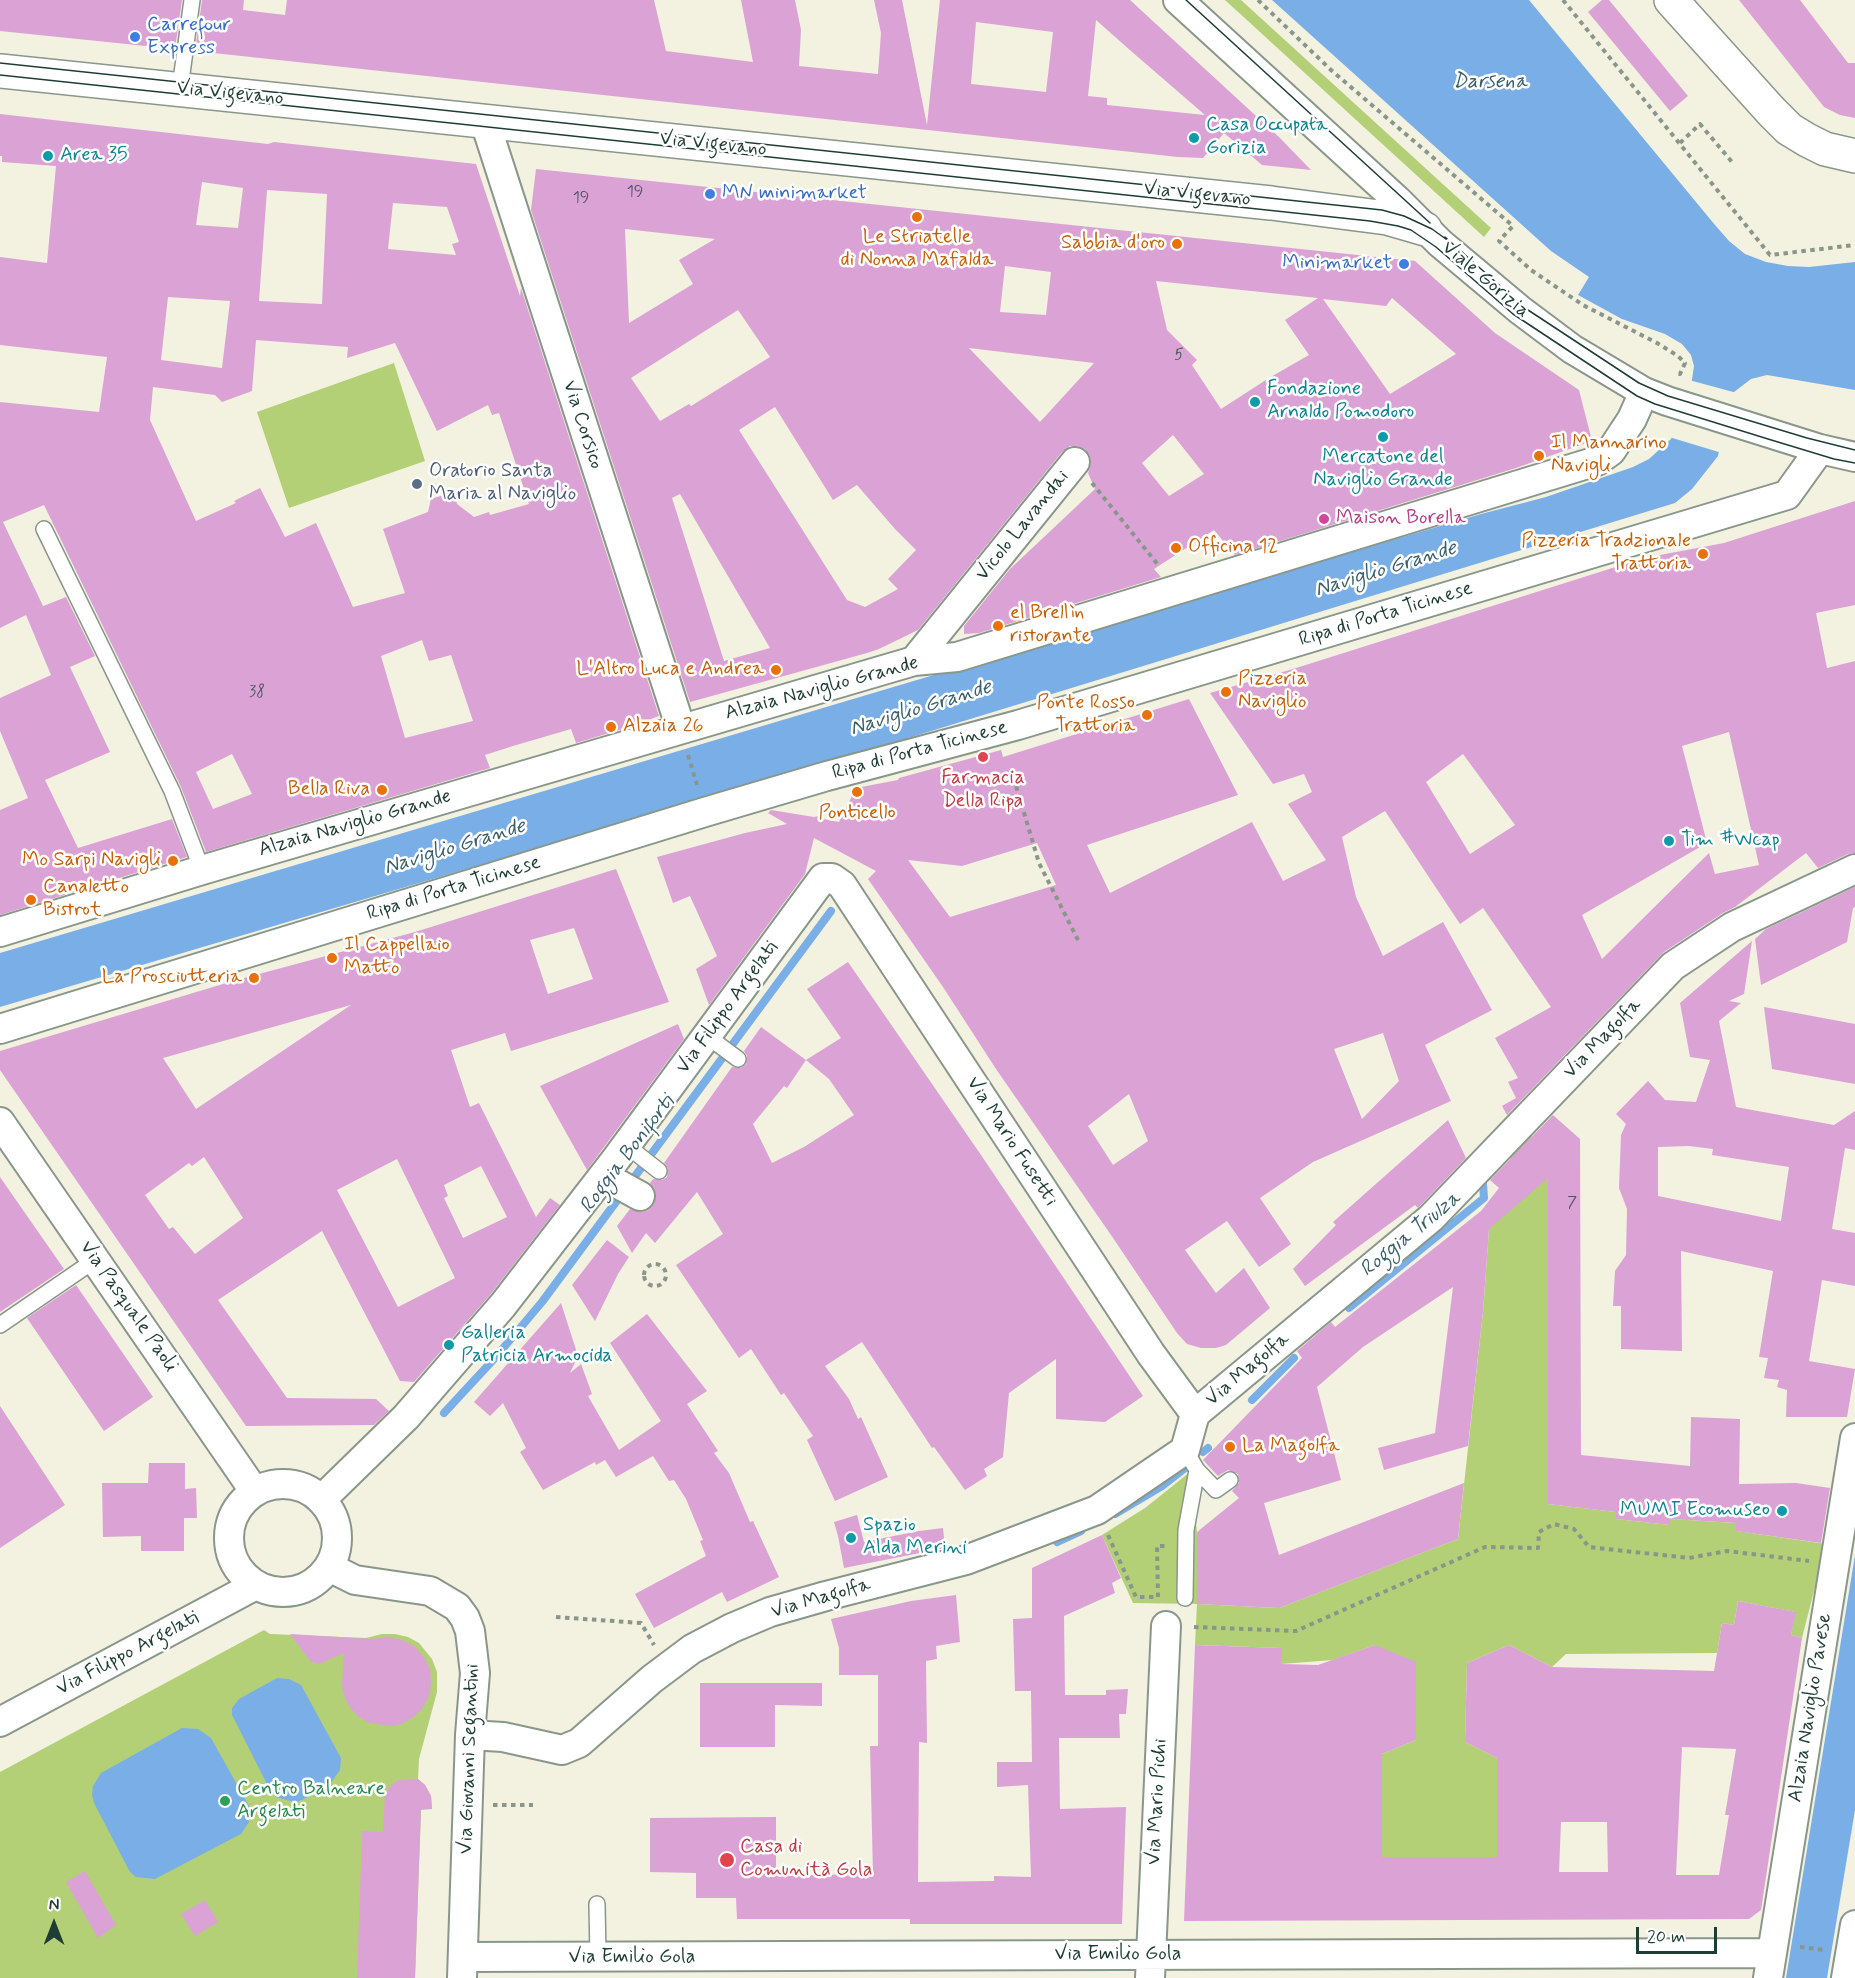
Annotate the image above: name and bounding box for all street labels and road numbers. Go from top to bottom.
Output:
street label: Via Vigevano [175,76,285,112]
street label: Via Vigevano [658,127,768,163]
street label: Via Vigevano [1142,177,1252,213]
street label: Viale Gorizia [1436,236,1534,324]
street label: Via Corsico [556,378,608,472]
street label: Vicolo Lavandai [971,466,1075,586]
street label: Ripa di Porta Ticinese [1296,577,1476,653]
street label: Alzaia Naviglio Grande [723,652,921,726]
street label: Ripa di Porta Ticinese [830,716,1010,786]
street label: Alzaia Naviglio Grande [256,785,454,863]
street label: Ripa di Porta Ticinese [364,851,544,927]
street label: Via Filippo Argelati [672,937,784,1079]
street label: Via Magolfa [1559,994,1647,1084]
street label: Via Mario Fusetti [960,1073,1062,1211]
street label: Via Pasquale Paoli [74,1237,182,1377]
street label: Via Magolfa [1201,1328,1295,1412]
street label: Via Magolfa [769,1573,873,1625]
street label: Via Filippo Argelati [53,1606,203,1702]
street label: Alzaia Naviglio Pavese [1784,1612,1838,1804]
street label: Via Giovanni Segantini [455,1663,485,1855]
street label: Via Mario Pichi [1143,1738,1173,1866]
street label: Via Emilio Gola [1055,1943,1181,1967]
street label: Via Emilio Gola [569,1946,695,1970]

